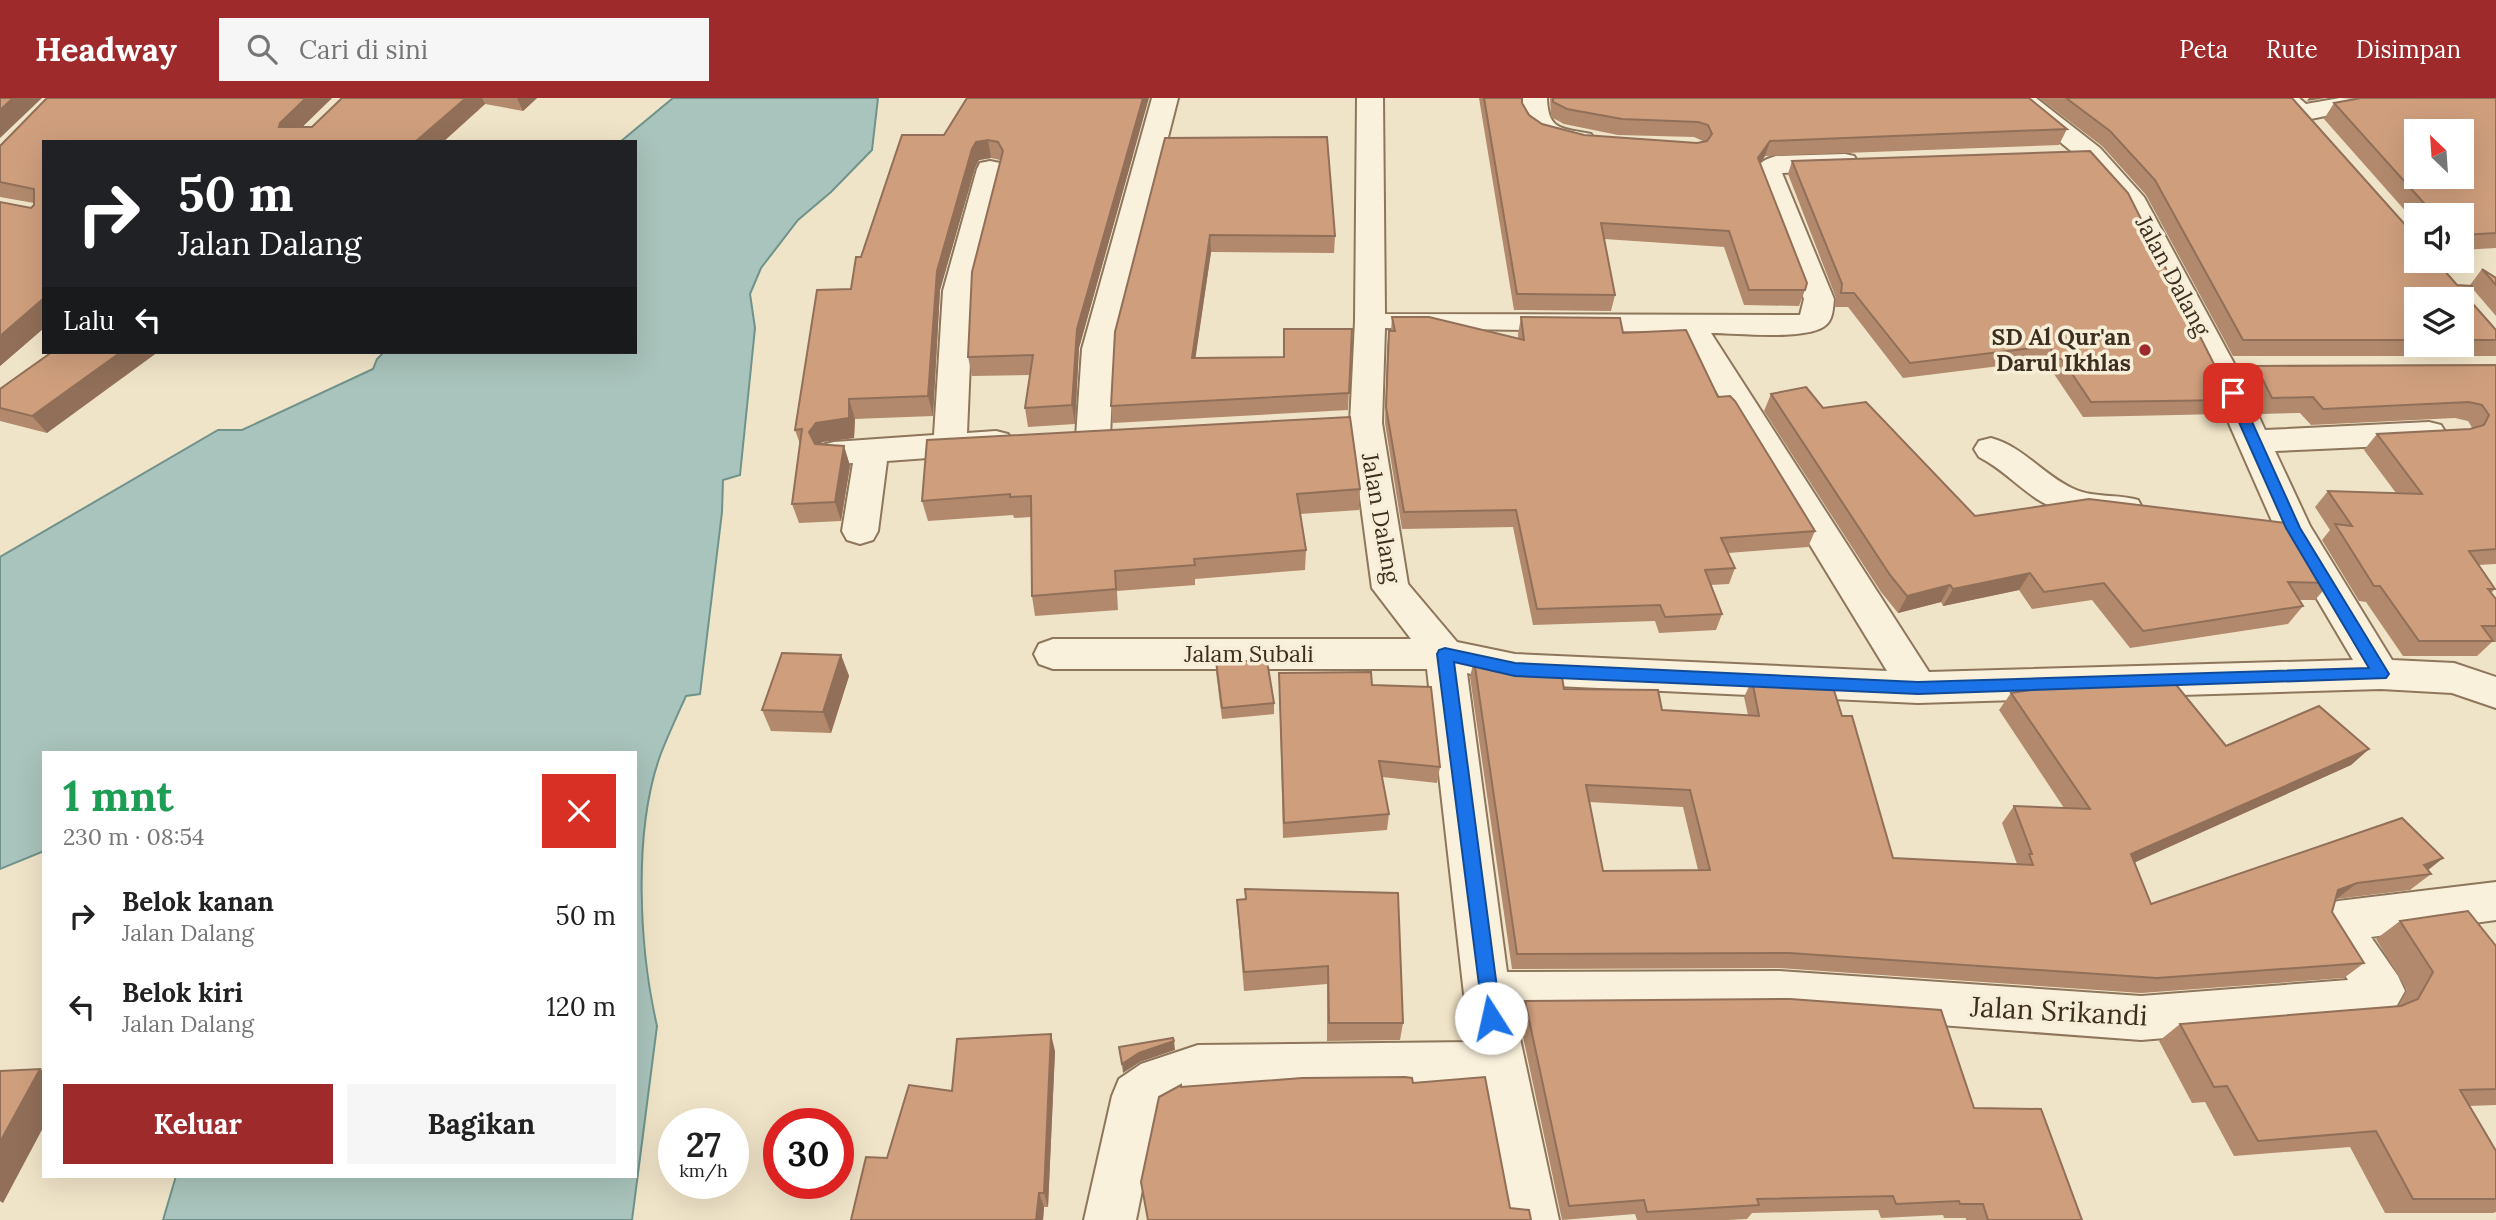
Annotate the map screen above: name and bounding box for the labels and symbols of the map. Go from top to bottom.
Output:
north arrow [2404,119,2474,189]
street label: Jalan Dalang [2129,210,2218,342]
place label: SD Al Qur'an Darul Ikhlas [1992,322,2131,377]
marker: SD Al Qur'an Darul Ikhlas [2137,342,2153,358]
pin [2203,363,2263,423]
street label: Jalan Dalang [1356,449,1407,587]
street label: Jalam Subali [1183,639,1314,668]
position arrow [1454,981,1528,1055]
street label: Jalan Srikandi [1968,988,2149,1034]
speed limit sign: 30 [763,1108,854,1199]

